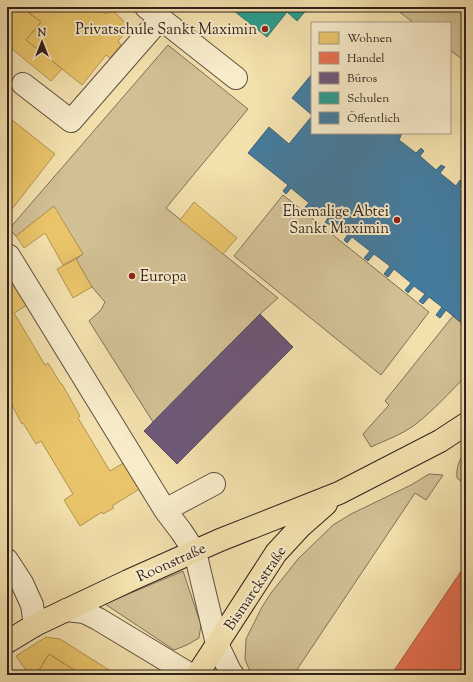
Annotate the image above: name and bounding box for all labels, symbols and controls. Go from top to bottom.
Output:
place label: Privatschule Sankt Maximin [75,20,257,41]
north arrow [22,22,62,62]
legend [311,22,451,134]
marker: Privatschule Sankt Maximin [260,24,270,34]
text: N [37,25,47,41]
text: Wohnen [347,30,392,48]
text: Handel [347,50,385,68]
text: Büros [347,70,378,88]
text: Schulen [347,90,389,108]
text: Öffentlich [347,110,400,128]
place label: Ehemalige Abtei Sankt Maximin [283,202,389,240]
marker: Ehemalige Abtei Sankt Maximin [392,215,402,225]
place label: Europa [140,267,187,288]
marker: Europa [127,271,137,281]
street label: Roonstraße [134,539,210,588]
street label: Bismarckstraße [220,542,292,635]

